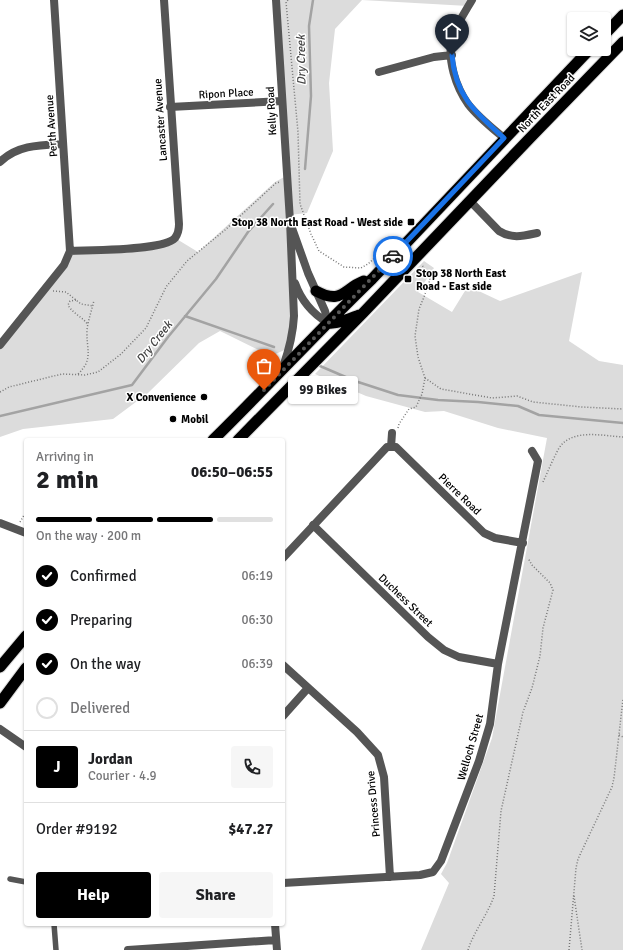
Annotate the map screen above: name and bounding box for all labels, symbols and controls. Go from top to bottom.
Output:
map controls [567,12,611,56]
button: layers [567,12,611,56]
pin [435,14,469,55]
icon: home [441,20,463,42]
water label: Dry Creek [294,34,309,85]
street label: North East Road [515,71,578,135]
street label: Lancaster Avenue [151,78,170,162]
street label: Ripon Place [198,86,254,101]
street label: Kelly Road [264,86,279,136]
street label: Perth Avenue [43,94,60,158]
place label: Stop 38 North East Road - West side [232,216,404,229]
marker: Stop 38 North East Road - West side [406,217,416,227]
courier [373,236,413,276]
icon: car [382,245,404,267]
place label: Stop 38 North East Road - East side [416,267,506,293]
marker: Stop 38 North East Road - East side [403,274,413,284]
water label: Dry Creek [133,317,176,367]
pin [247,349,281,390]
icon: bag [253,355,275,377]
callout: 99 Bikes [288,376,358,404]
text: 99 Bikes [299,382,347,398]
place label: X Convenience [127,391,197,404]
marker: X Convenience [199,392,209,402]
place label: Mobil [181,413,209,426]
marker: Mobil [168,414,178,424]
text: Arriving in [36,449,94,465]
text: 06:50–06:55 [191,463,273,481]
text: 2 min [36,464,99,496]
street label: Pierre Road [436,471,484,518]
text: On the way · 200 m [36,528,141,544]
icon: check [36,565,58,587]
text: Confirmed [70,567,137,585]
text: 06:19 [241,568,273,584]
street label: Duchess Street [376,571,436,630]
icon: check [36,609,58,631]
text: Preparing [70,611,133,629]
text: 06:30 [241,612,273,628]
icon: check [36,653,58,675]
text: On the way [70,655,141,673]
text: 06:39 [241,656,273,672]
text: Delivered [70,699,130,717]
street label: Welloch Street [455,712,486,782]
button: phone [231,746,273,788]
text: Jordan [88,750,133,768]
text: J [53,758,61,776]
text: Courier · 4.9 [88,768,157,784]
street label: Princess Drive [364,770,383,838]
text: Order #9192 [36,820,118,838]
text: $47.27 [228,820,273,838]
button: Help [36,872,151,918]
button: Share [159,872,273,918]

